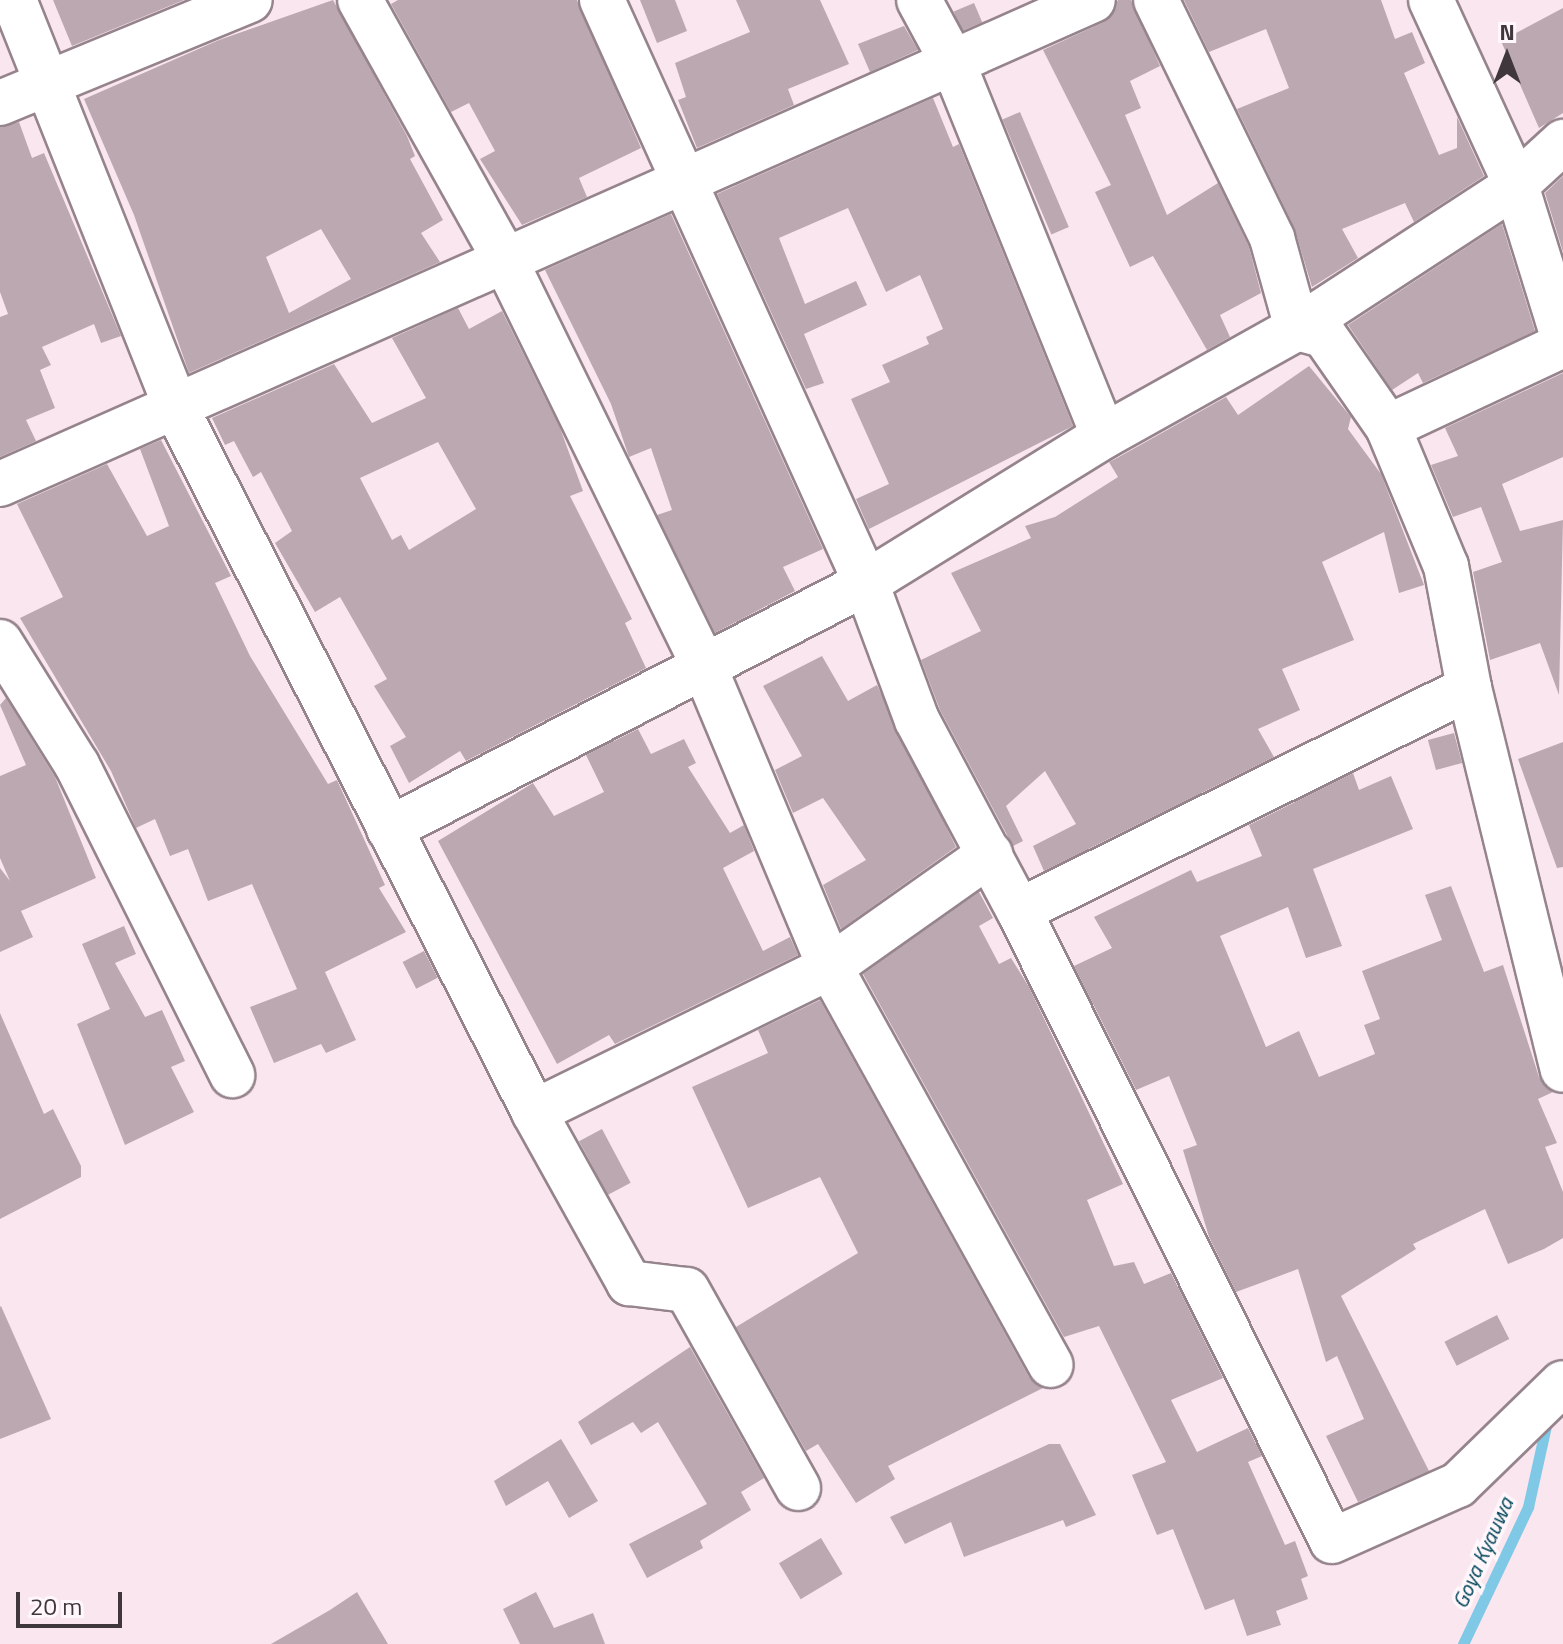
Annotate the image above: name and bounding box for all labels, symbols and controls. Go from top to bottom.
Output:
text: N [1499,15,1515,49]
north arrow [1467,16,1547,96]
water label: Goya Kyauwa [1447,1494,1519,1612]
scale bar [20,1576,126,1626]
text: 20 m [30,1588,82,1624]

